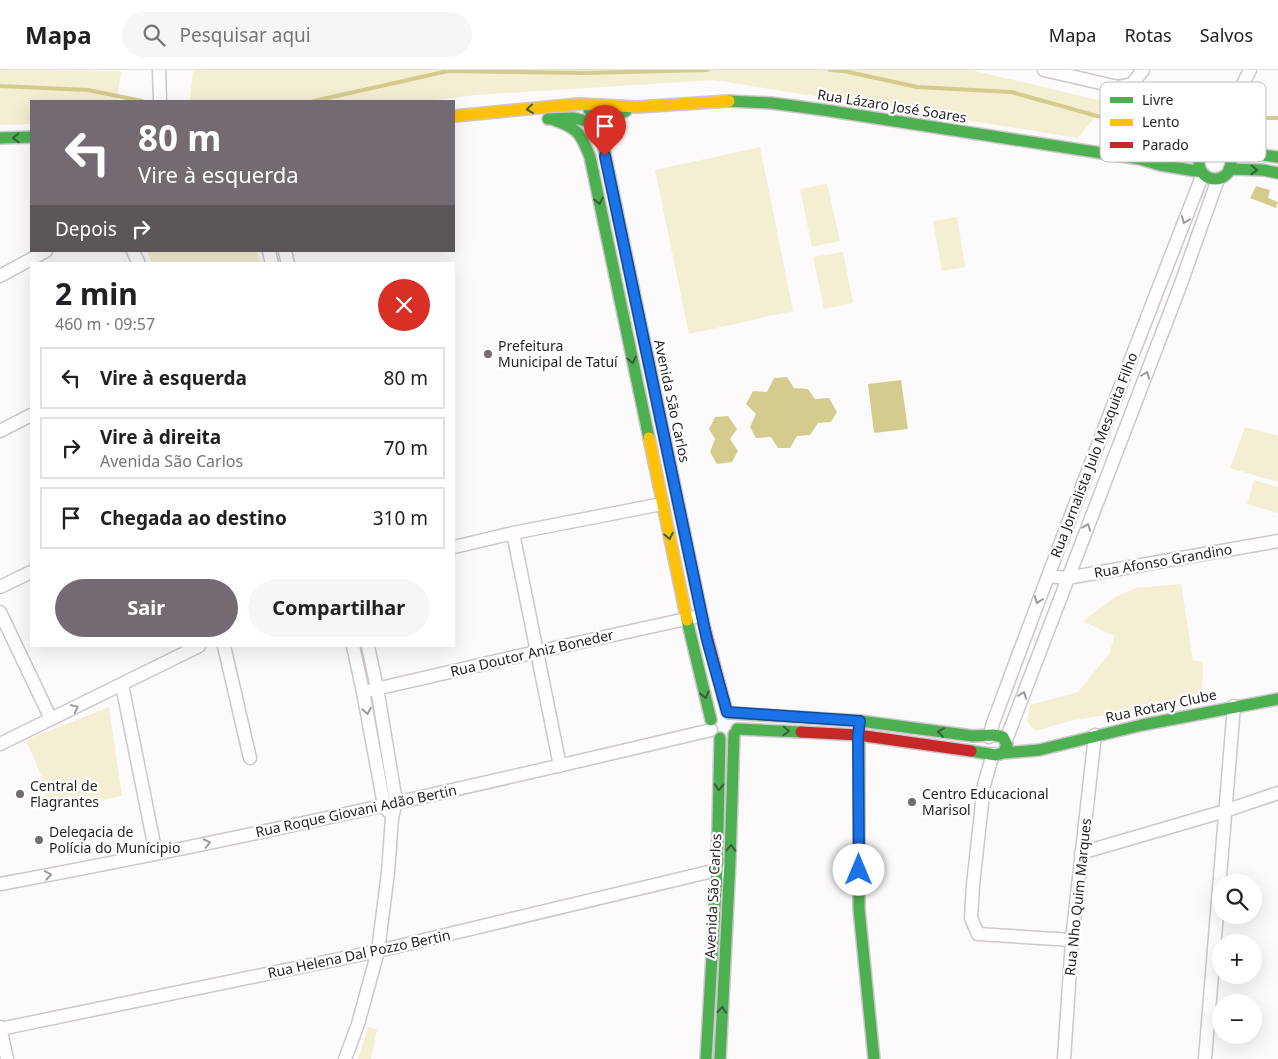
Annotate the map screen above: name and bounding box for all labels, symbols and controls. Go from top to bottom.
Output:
search box [122,12,472,57]
text: Mapa [25,18,92,51]
icon: search [140,21,168,49]
text: Pesquisar aqui [180,22,311,48]
text: Mapa [1049,23,1096,47]
text: Rotas [1124,23,1172,47]
text: Salvos [1200,23,1253,47]
legend [1100,82,1266,162]
street label: Rua Lázaro José Soares [816,84,968,127]
text: Livre [1142,90,1174,109]
one-way arrow [526,103,534,114]
pin [584,105,626,156]
icon: arrive [591,112,619,140]
text: Lento [1142,112,1179,131]
text: 80 m [138,114,221,161]
icon: left [55,120,120,185]
one-way arrow [11,133,19,143]
text: Parado [1142,135,1189,154]
text: Vire à esquerda [138,159,299,189]
one-way arrow [1250,164,1258,175]
one-way arrow [593,197,604,206]
icon: right [127,215,155,243]
one-way arrow [1181,215,1192,224]
text: Depois [55,216,117,242]
text: 2 min [55,273,138,314]
button: close [378,279,430,331]
text: 460 m · 09:57 [55,313,155,335]
place label: Prefeitura Municipal de Tatuí [498,336,618,371]
street label: Avenida São Carlos [650,338,695,464]
marker: Prefeitura Municipal de Tatuí [482,348,494,360]
street label: Rua Jornalista Julo Mesquita Filho [1046,349,1142,560]
one-way arrow [626,356,637,365]
icon: left [57,364,85,392]
text: Vire à esquerda [100,365,247,391]
text: 80 m [384,365,428,391]
one-way arrow [1139,371,1150,380]
text: Vire à direita [100,424,221,450]
icon: right [57,434,85,462]
text: 70 m [384,435,428,461]
text: Avenida São Carlos [100,450,243,472]
icon: arrive [57,504,85,532]
text: Chegada ao destino [100,505,287,531]
text: 310 m [373,505,428,531]
one-way arrow [1081,523,1091,531]
one-way arrow [664,532,674,541]
street label: Rua Afonso Grandino [1092,539,1234,582]
button: Sair [55,579,238,637]
button: Compartilhar [248,579,430,637]
one-way arrow [1034,595,1045,604]
street label: Rua Doutor Aniz Boneder [448,624,616,681]
street label: Rua Rotary Clube [1104,684,1218,727]
one-way arrow [699,690,710,699]
one-way arrow [1017,691,1027,700]
one-way arrow [70,704,79,714]
one-way arrow [361,707,371,715]
one-way arrow [782,726,790,737]
one-way arrow [937,727,945,737]
place label: Central de Flagrantes [30,776,99,811]
street label: Rua Roque Giovani Adão Bertin [254,780,458,841]
one-way arrow [713,783,724,791]
place label: Centro Educacional Marisol [922,784,1049,819]
marker: Central de Flagrantes [14,788,26,800]
marker: Centro Educacional Marisol [906,796,918,808]
street label: Rua Nho Quim Marques [1060,817,1095,977]
place label: Delegacia de Polícia do Munícipio [49,822,180,857]
street label: Avenida São Carlos [700,833,725,959]
marker: Delegacia de Polícia do Munícipio [33,834,45,846]
one-way arrow [203,838,212,849]
position arrow [832,843,884,895]
one-way arrow [726,844,736,852]
one-way arrow [44,871,52,881]
map controls [1212,874,1262,1044]
button: search [1212,874,1262,924]
street label: Rua Helena Dal Pozzo Bertin [266,925,452,982]
button: + [1212,934,1262,984]
button: − [1212,994,1262,1044]
one-way arrow [717,1006,728,1014]

